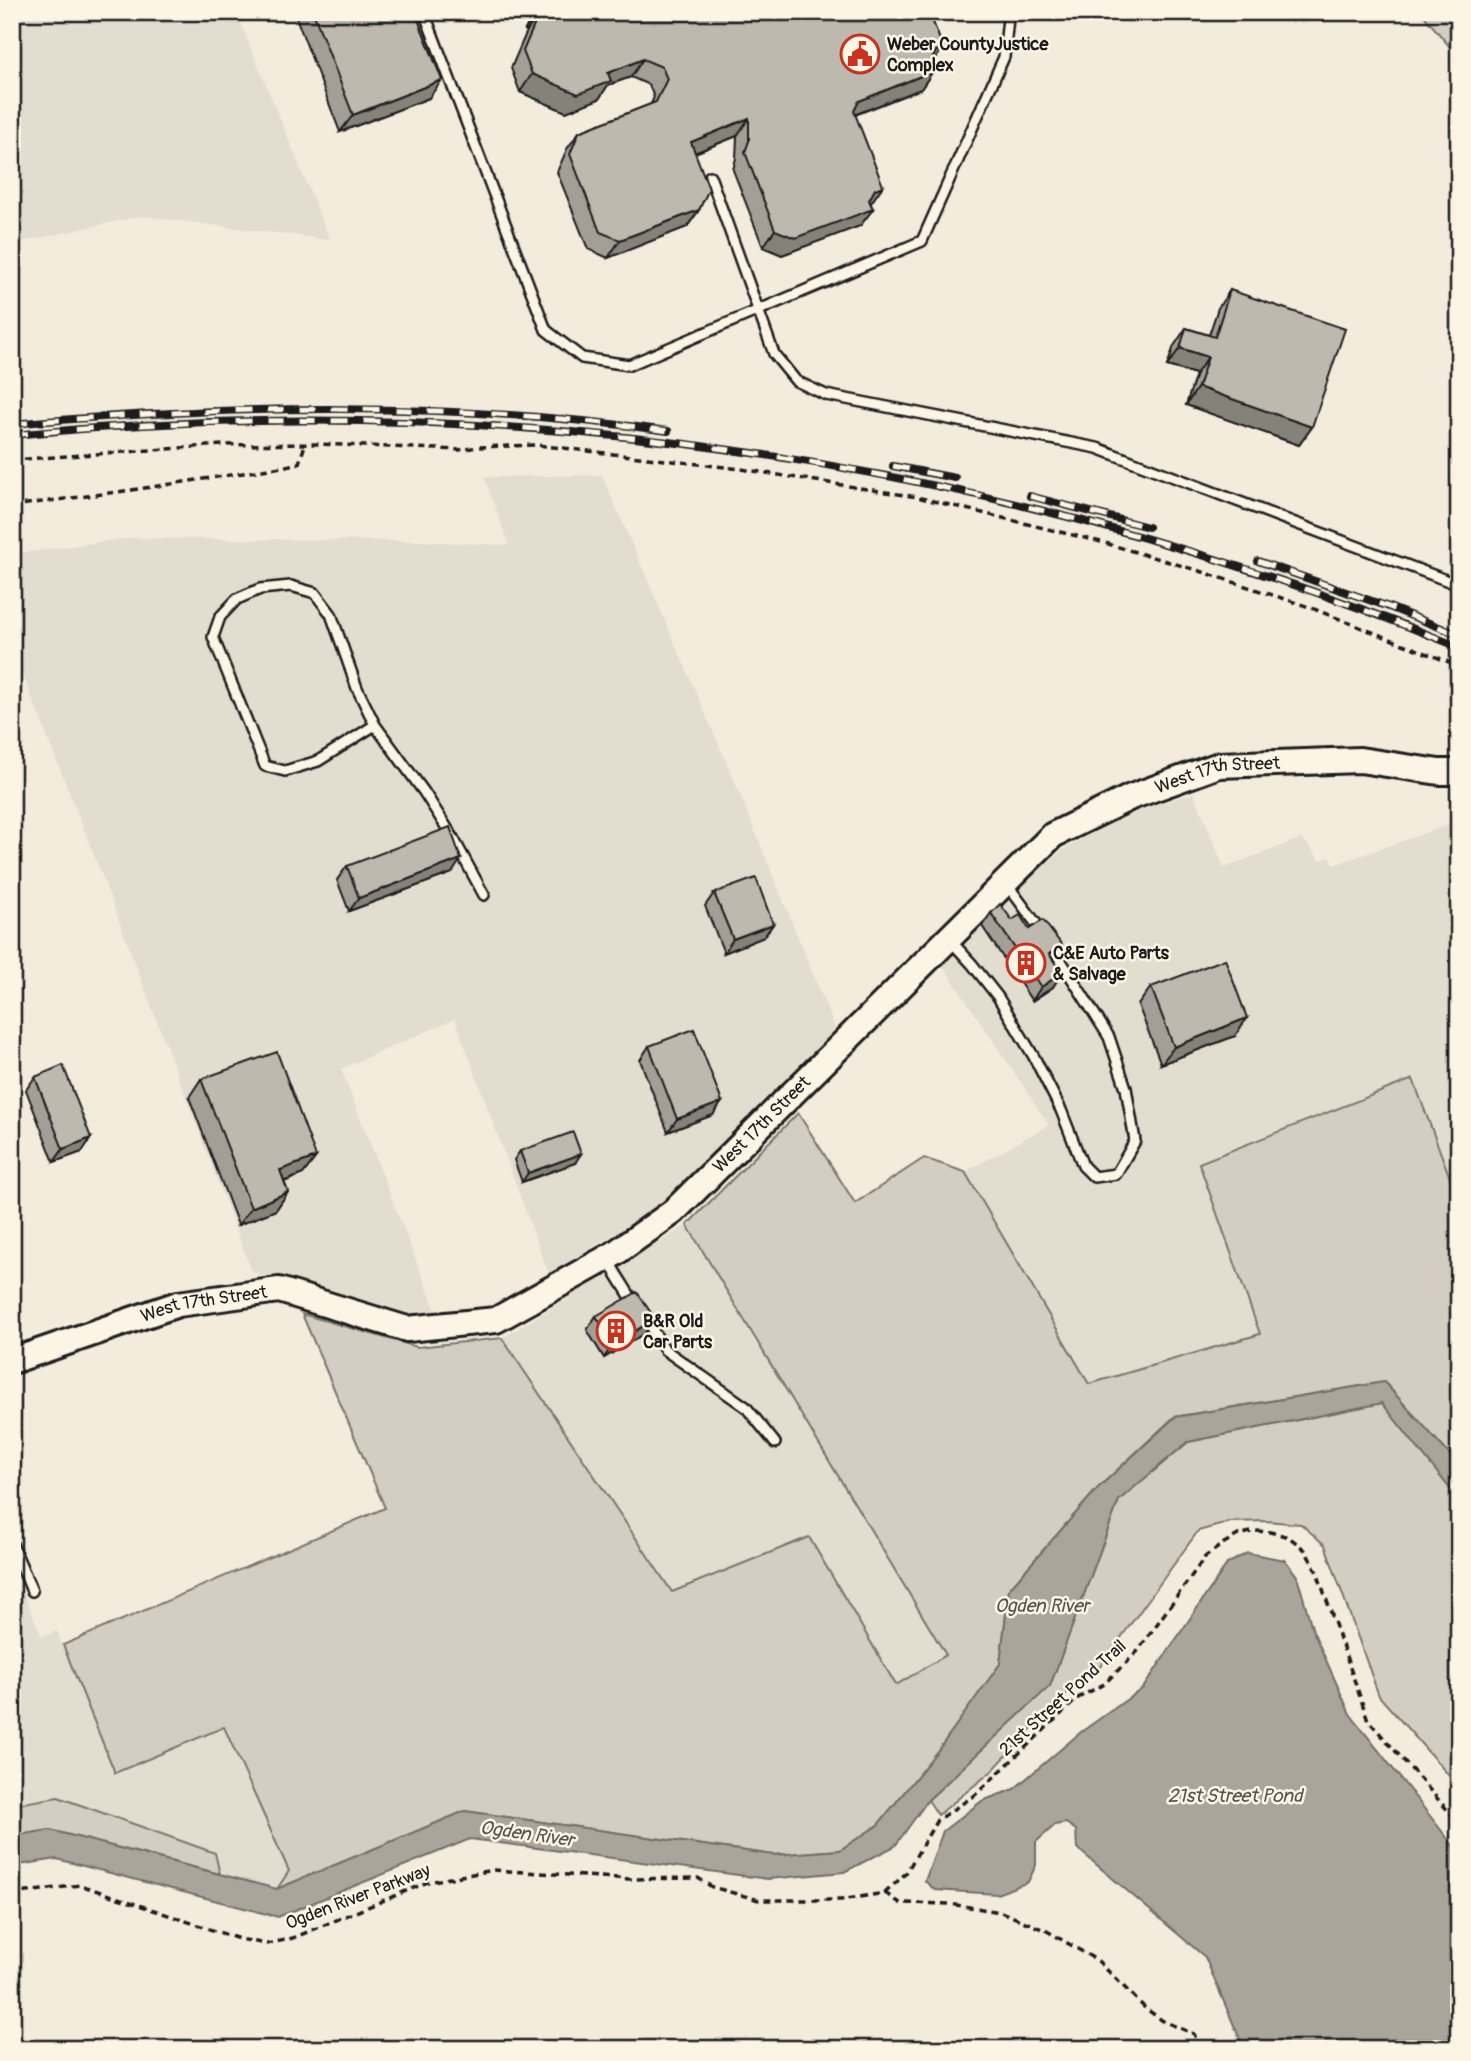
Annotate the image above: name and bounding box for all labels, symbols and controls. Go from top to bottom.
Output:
public building icon: Weber CountyJustice Complex [839,33,881,75]
place label: Weber CountyJustice Complex [887,33,1049,77]
street label: West 17th Street [1152,751,1281,799]
building icon: C&E Auto Parts & Salvage [1005,942,1047,984]
place label: C&E Auto Parts & Salvage [1053,942,1170,986]
street label: West 17th Street [708,1070,816,1178]
street label: West 17th Street [138,1280,269,1327]
building icon: B&R Old Car Parts [595,1310,637,1352]
place label: B&R Old Car Parts [643,1310,713,1354]
water label: Ogden River [995,1594,1092,1618]
street label: 21st Street Pond Trail [995,1635,1131,1761]
water label: 21st Street Pond [1168,1784,1305,1808]
water label: Ogden River [478,1816,578,1853]
street label: Ogden River Parkway [282,1859,434,1935]

